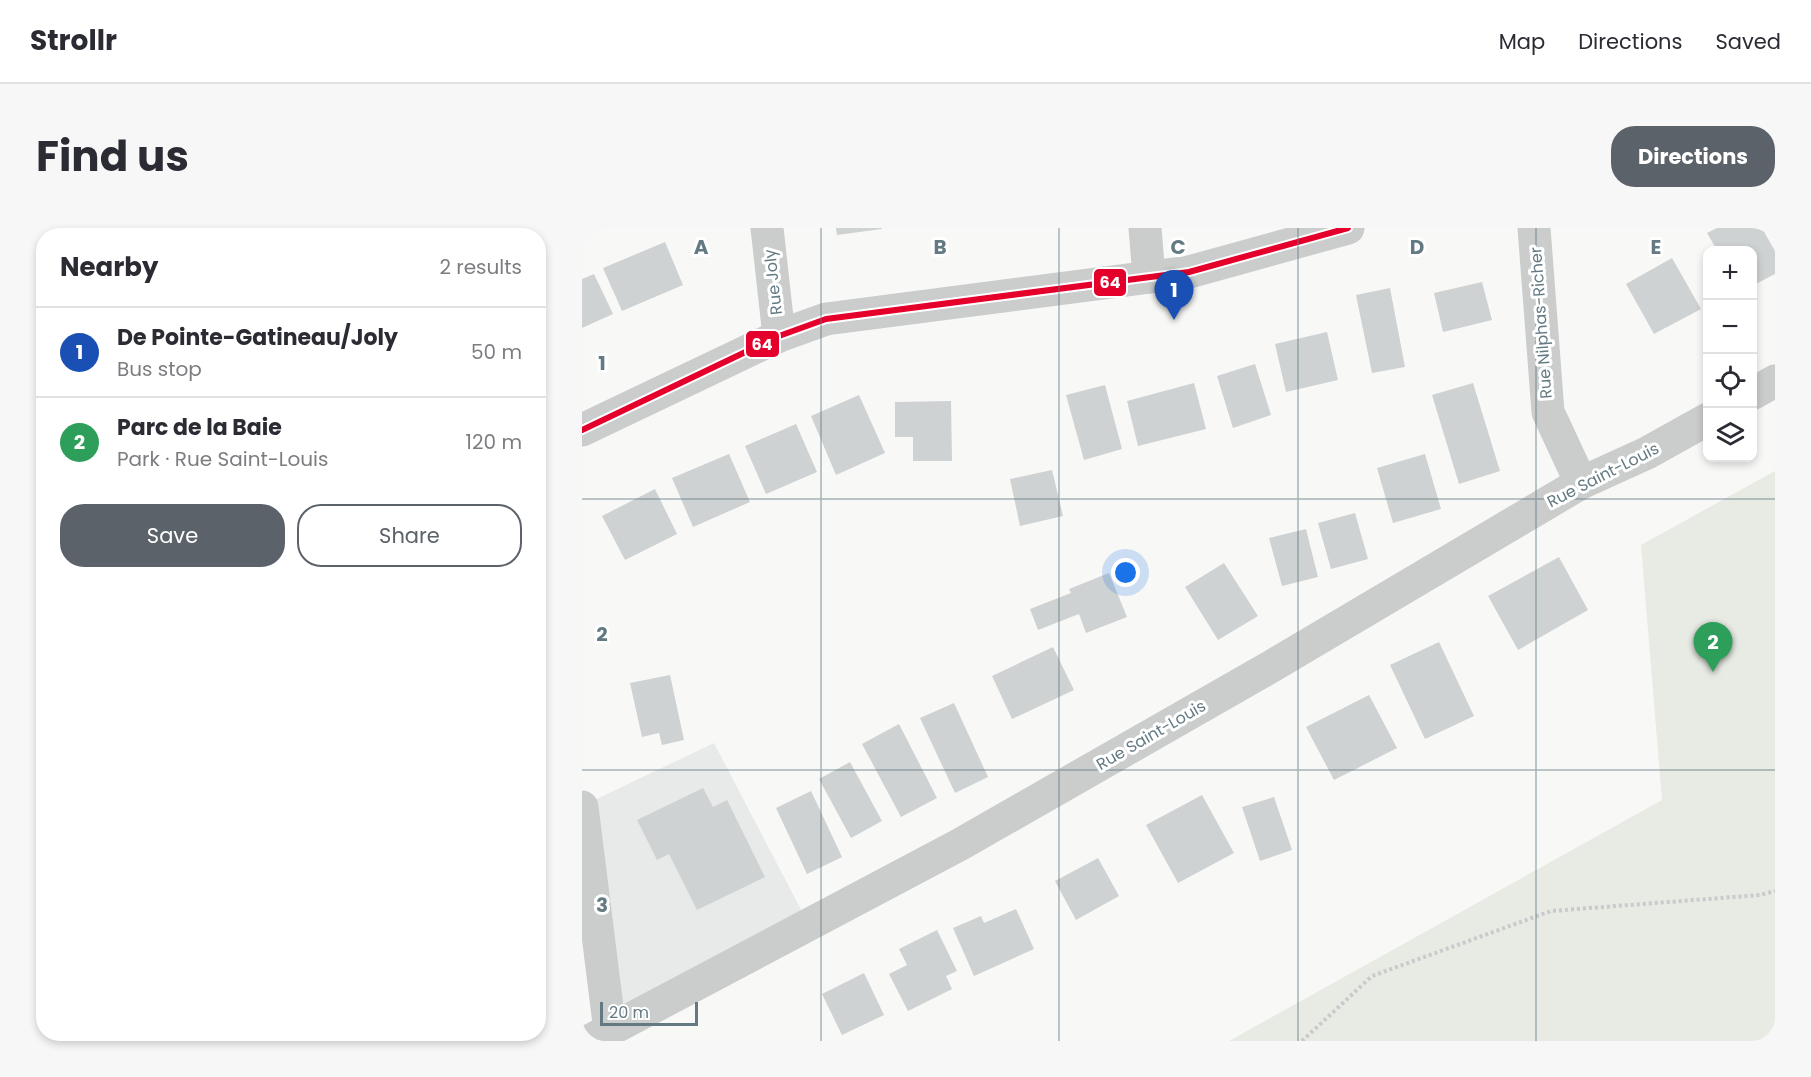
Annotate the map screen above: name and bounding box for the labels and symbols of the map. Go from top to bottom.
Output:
text: A [694,233,709,261]
text: B [933,233,947,261]
text: C [1170,233,1186,261]
text: D [1410,233,1424,261]
text: E [1651,233,1661,261]
street label: Rue Nilphas-Richer [1524,246,1558,400]
street label: Rue Joly [758,248,788,316]
line badge: 64 [1093,268,1127,297]
pin: 1 [1154,270,1194,320]
text: 64 [1099,271,1121,294]
line badge: 64 [745,330,780,358]
text: 64 [751,333,773,356]
text: 1 [598,349,606,377]
street label: Rue Saint-Louis [1543,437,1663,513]
your location [1111,558,1140,587]
text: 2 [596,620,608,648]
pin: 2 [1694,622,1732,672]
street label: Rue Saint-Louis [1092,694,1210,776]
text: 3 [596,891,608,919]
scale bar [600,999,698,1026]

